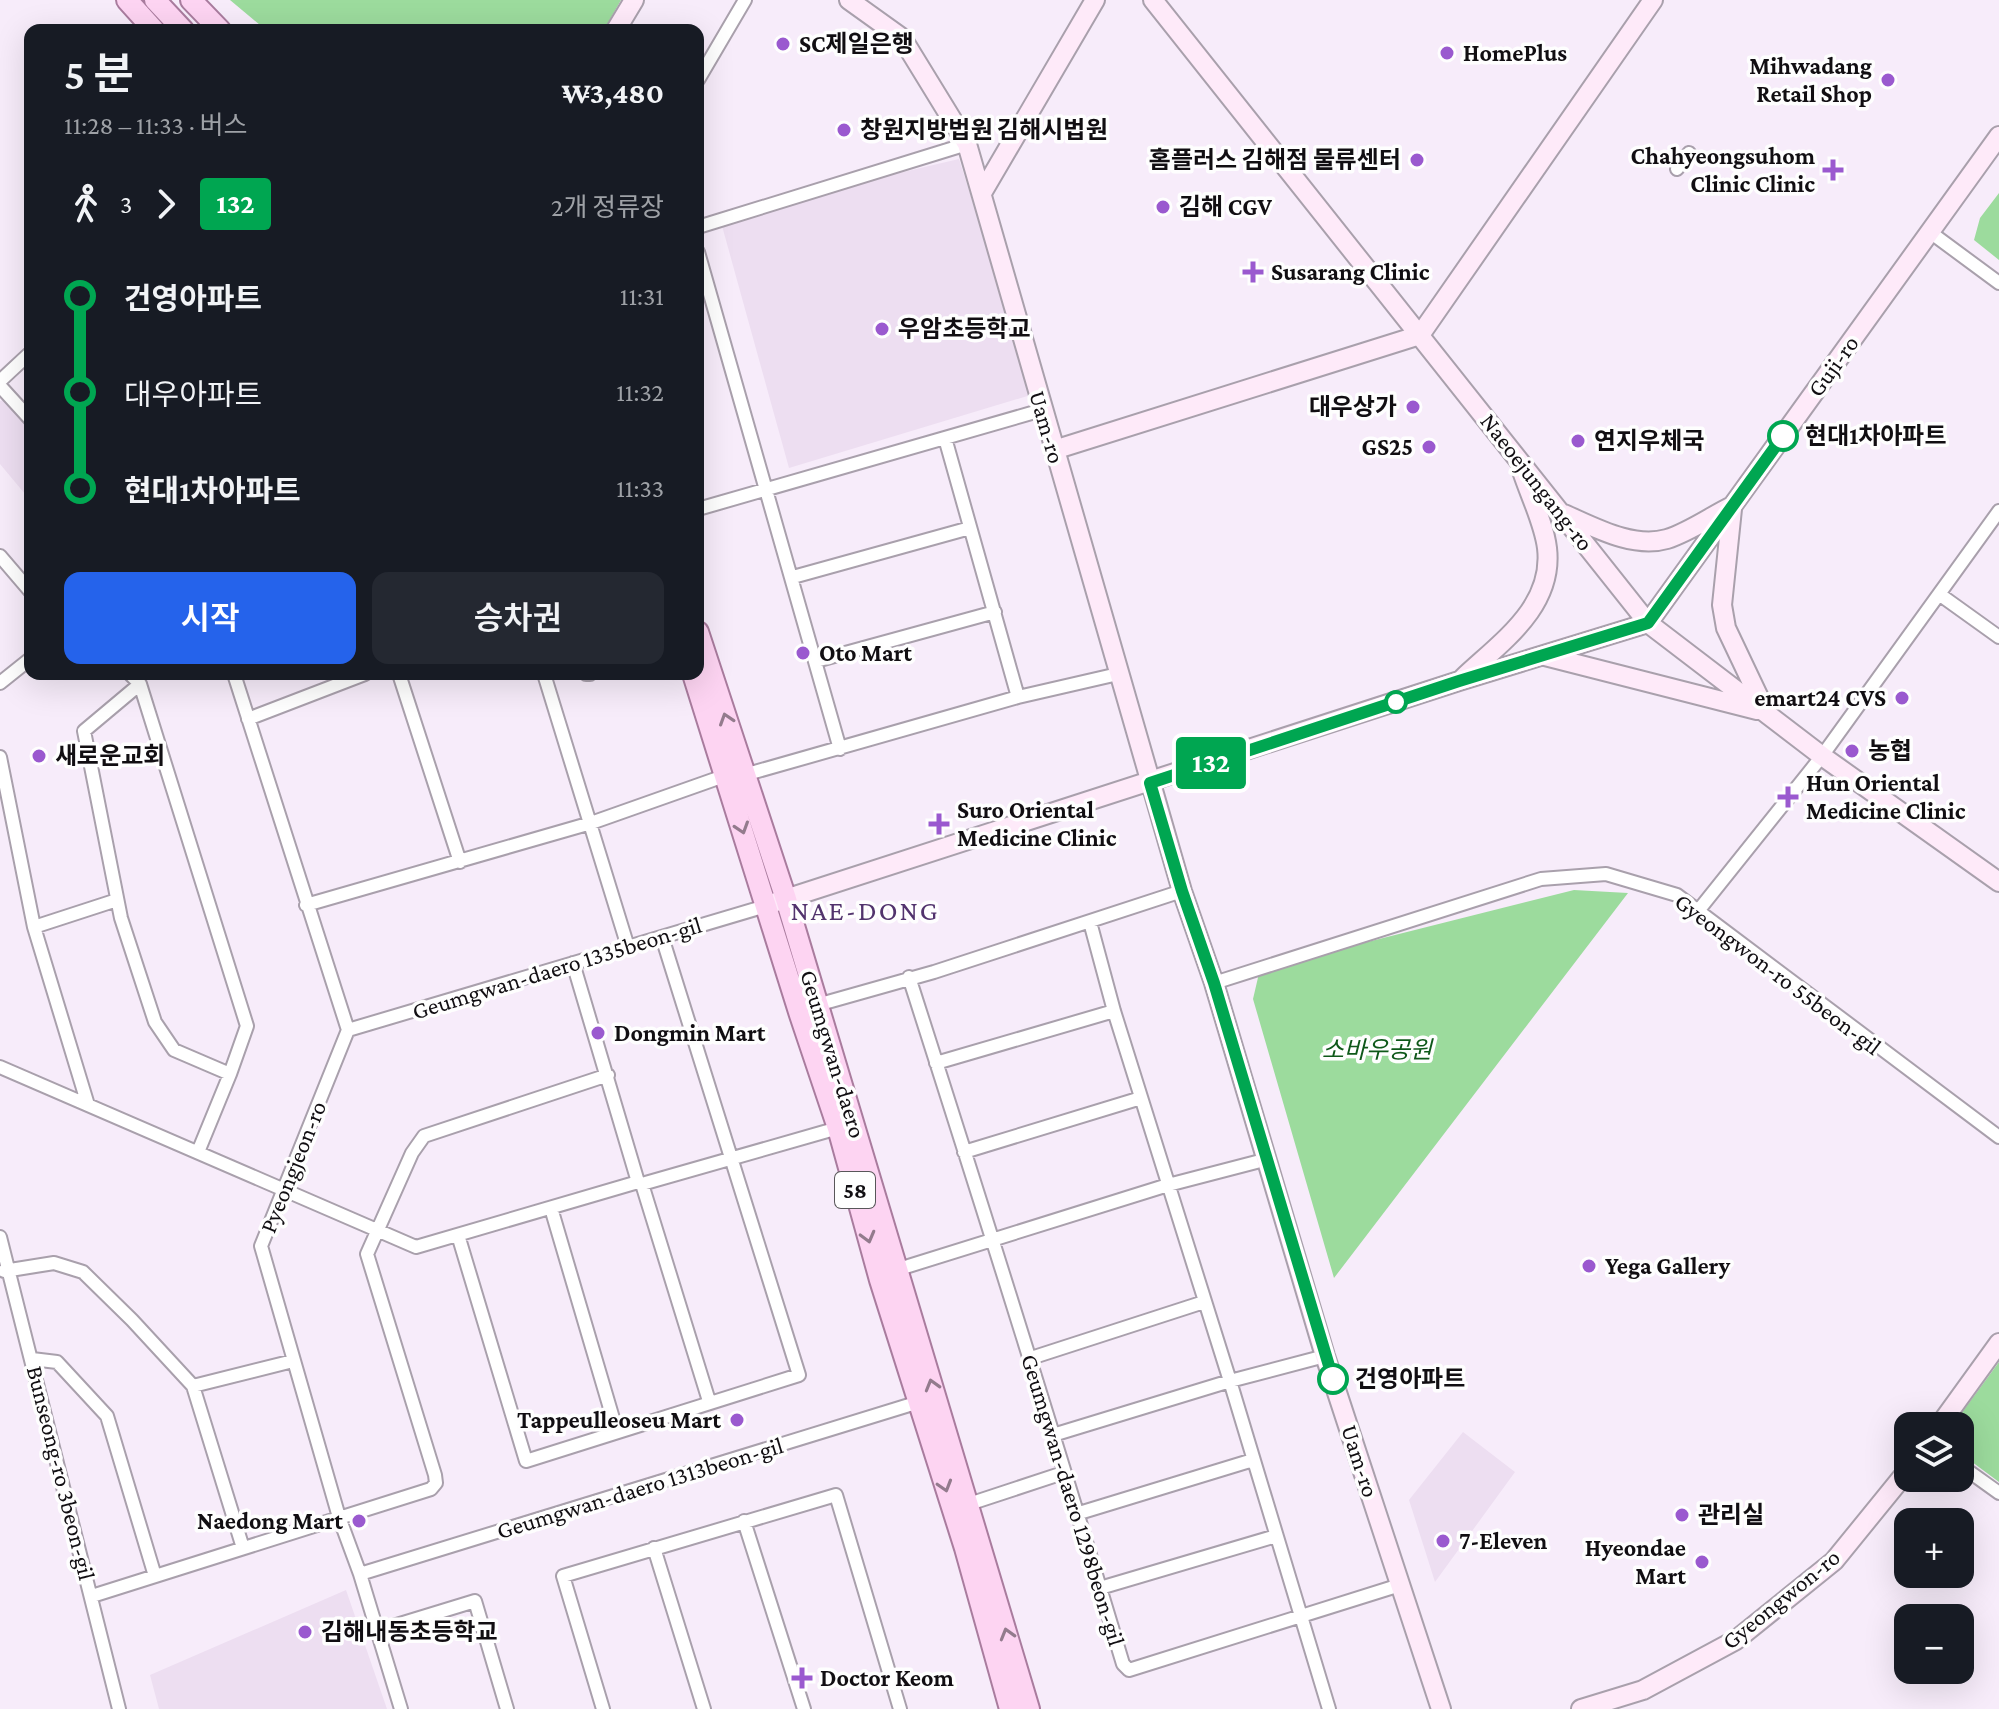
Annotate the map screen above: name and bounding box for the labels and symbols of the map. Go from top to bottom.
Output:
place label: SC제일은행 [799,30,914,57]
marker: SC제일은행 [774,35,792,53]
place label: HomePlus [1463,39,1567,66]
marker: HomePlus [1438,44,1456,62]
place label: Mihwadang Retail Shop [1749,52,1872,107]
marker: Mihwadang Retail Shop [1879,71,1897,89]
place label: 창원지방법원 김해시법원 [860,116,1108,143]
marker: 창원지방법원 김해시법원 [835,121,853,139]
place label: Chahyeongsuhom Clinic Clinic [1631,142,1816,197]
place label: 홈플러스 김해점 물류센터 [1149,146,1401,173]
marker: 홈플러스 김해점 물류센터 [1408,151,1426,169]
marker: Chahyeongsuhom Clinic Clinic [1822,159,1844,181]
place label: 김해 CGV [1179,193,1273,220]
marker: 김해 CGV [1154,198,1172,216]
place label: Susarang Clinic [1271,258,1430,285]
marker: Susarang Clinic [1242,261,1264,283]
place label: 우암초등학교 [898,315,1030,342]
marker: 우암초등학교 [873,320,891,338]
street label: Guji-ro [1801,330,1864,401]
street label: Uam-ro [1024,387,1071,466]
place label: 대우상가 [1309,393,1397,420]
marker: 대우상가 [1404,398,1422,416]
street label: Naeoejungang-ro [1475,408,1599,556]
marker: 현대1차아파트 [1768,421,1798,451]
place label: 현대1차아파트 [1805,422,1946,449]
place label: 연지우체국 [1594,427,1704,454]
marker: 연지우체국 [1569,432,1587,450]
place label: GS25 [1362,433,1413,460]
marker: GS25 [1420,438,1438,456]
place label: Oto Mart [819,639,912,666]
marker: Oto Mart [794,644,812,662]
place label: emart24 CVS [1754,684,1886,711]
marker: emart24 CVS [1893,689,1911,707]
unlabelled marker [1385,691,1407,713]
one-way arrow [719,712,735,726]
line badge: 132 [1165,737,1257,789]
place label: 농협 [1868,737,1912,764]
place label: 새로운교회 [55,742,165,769]
marker: 농협 [1843,742,1861,760]
marker: 새로운교회 [30,747,48,765]
place label: Hun Oriental Medicine Clinic [1806,769,1966,824]
marker: Hun Oriental Medicine Clinic [1777,786,1799,808]
place label: Suro Oriental Medicine Clinic [957,796,1117,851]
marker: Suro Oriental Medicine Clinic [928,813,950,835]
one-way arrow [733,821,749,835]
street label: Gyeongwon-ro 55beon-gil [1670,887,1887,1060]
district label: NAE-DONG [790,895,940,926]
street label: Geumgwan-daero 1335beon-gil [409,911,705,1024]
street label: Geumgwan-daero [795,967,872,1141]
place label: Dongmin Mart [614,1019,766,1046]
marker: Dongmin Mart [589,1024,607,1042]
park label: 소바우공원 [1322,1036,1434,1063]
street label: Pyeongjeon-ro [254,1097,331,1237]
road number: 58 [835,1172,875,1208]
one-way arrow [859,1230,875,1244]
place label: Yega Gallery [1605,1252,1730,1279]
marker: Yega Gallery [1580,1257,1598,1275]
street label: Geumgwan-daero 1298beon-gil [1016,1351,1131,1649]
street label: Bunseong-ro 3beon-gil [22,1363,101,1583]
marker: 건영아파트 [1318,1364,1348,1394]
place label: 건영아파트 [1355,1365,1465,1392]
one-way arrow [925,1379,941,1393]
place label: Tappeulleoseu Mart [517,1406,721,1433]
marker: Tappeulleoseu Mart [728,1411,746,1429]
street label: Uam-ro [1336,1421,1385,1500]
street label: Geumgwan-daero 1313beon-gil [493,1431,786,1544]
one-way arrow [936,1478,952,1492]
place label: 관리실 [1698,1501,1764,1528]
marker: 관리실 [1673,1506,1691,1524]
place label: Naedong Mart [197,1507,343,1534]
marker: Naedong Mart [350,1512,368,1530]
place label: 7-Eleven [1459,1527,1547,1554]
marker: 7-Eleven [1434,1532,1452,1550]
place label: Hyeondae Mart [1585,1534,1686,1589]
street label: Gyeongwon-ro [1716,1543,1845,1654]
marker: Hyeondae Mart [1693,1553,1711,1571]
place label: 김해내동초등학교 [321,1618,498,1645]
marker: 김해내동초등학교 [296,1623,314,1641]
one-way arrow [1000,1628,1016,1642]
place label: Doctor Keom [820,1664,954,1691]
marker: Doctor Keom [791,1667,813,1689]

